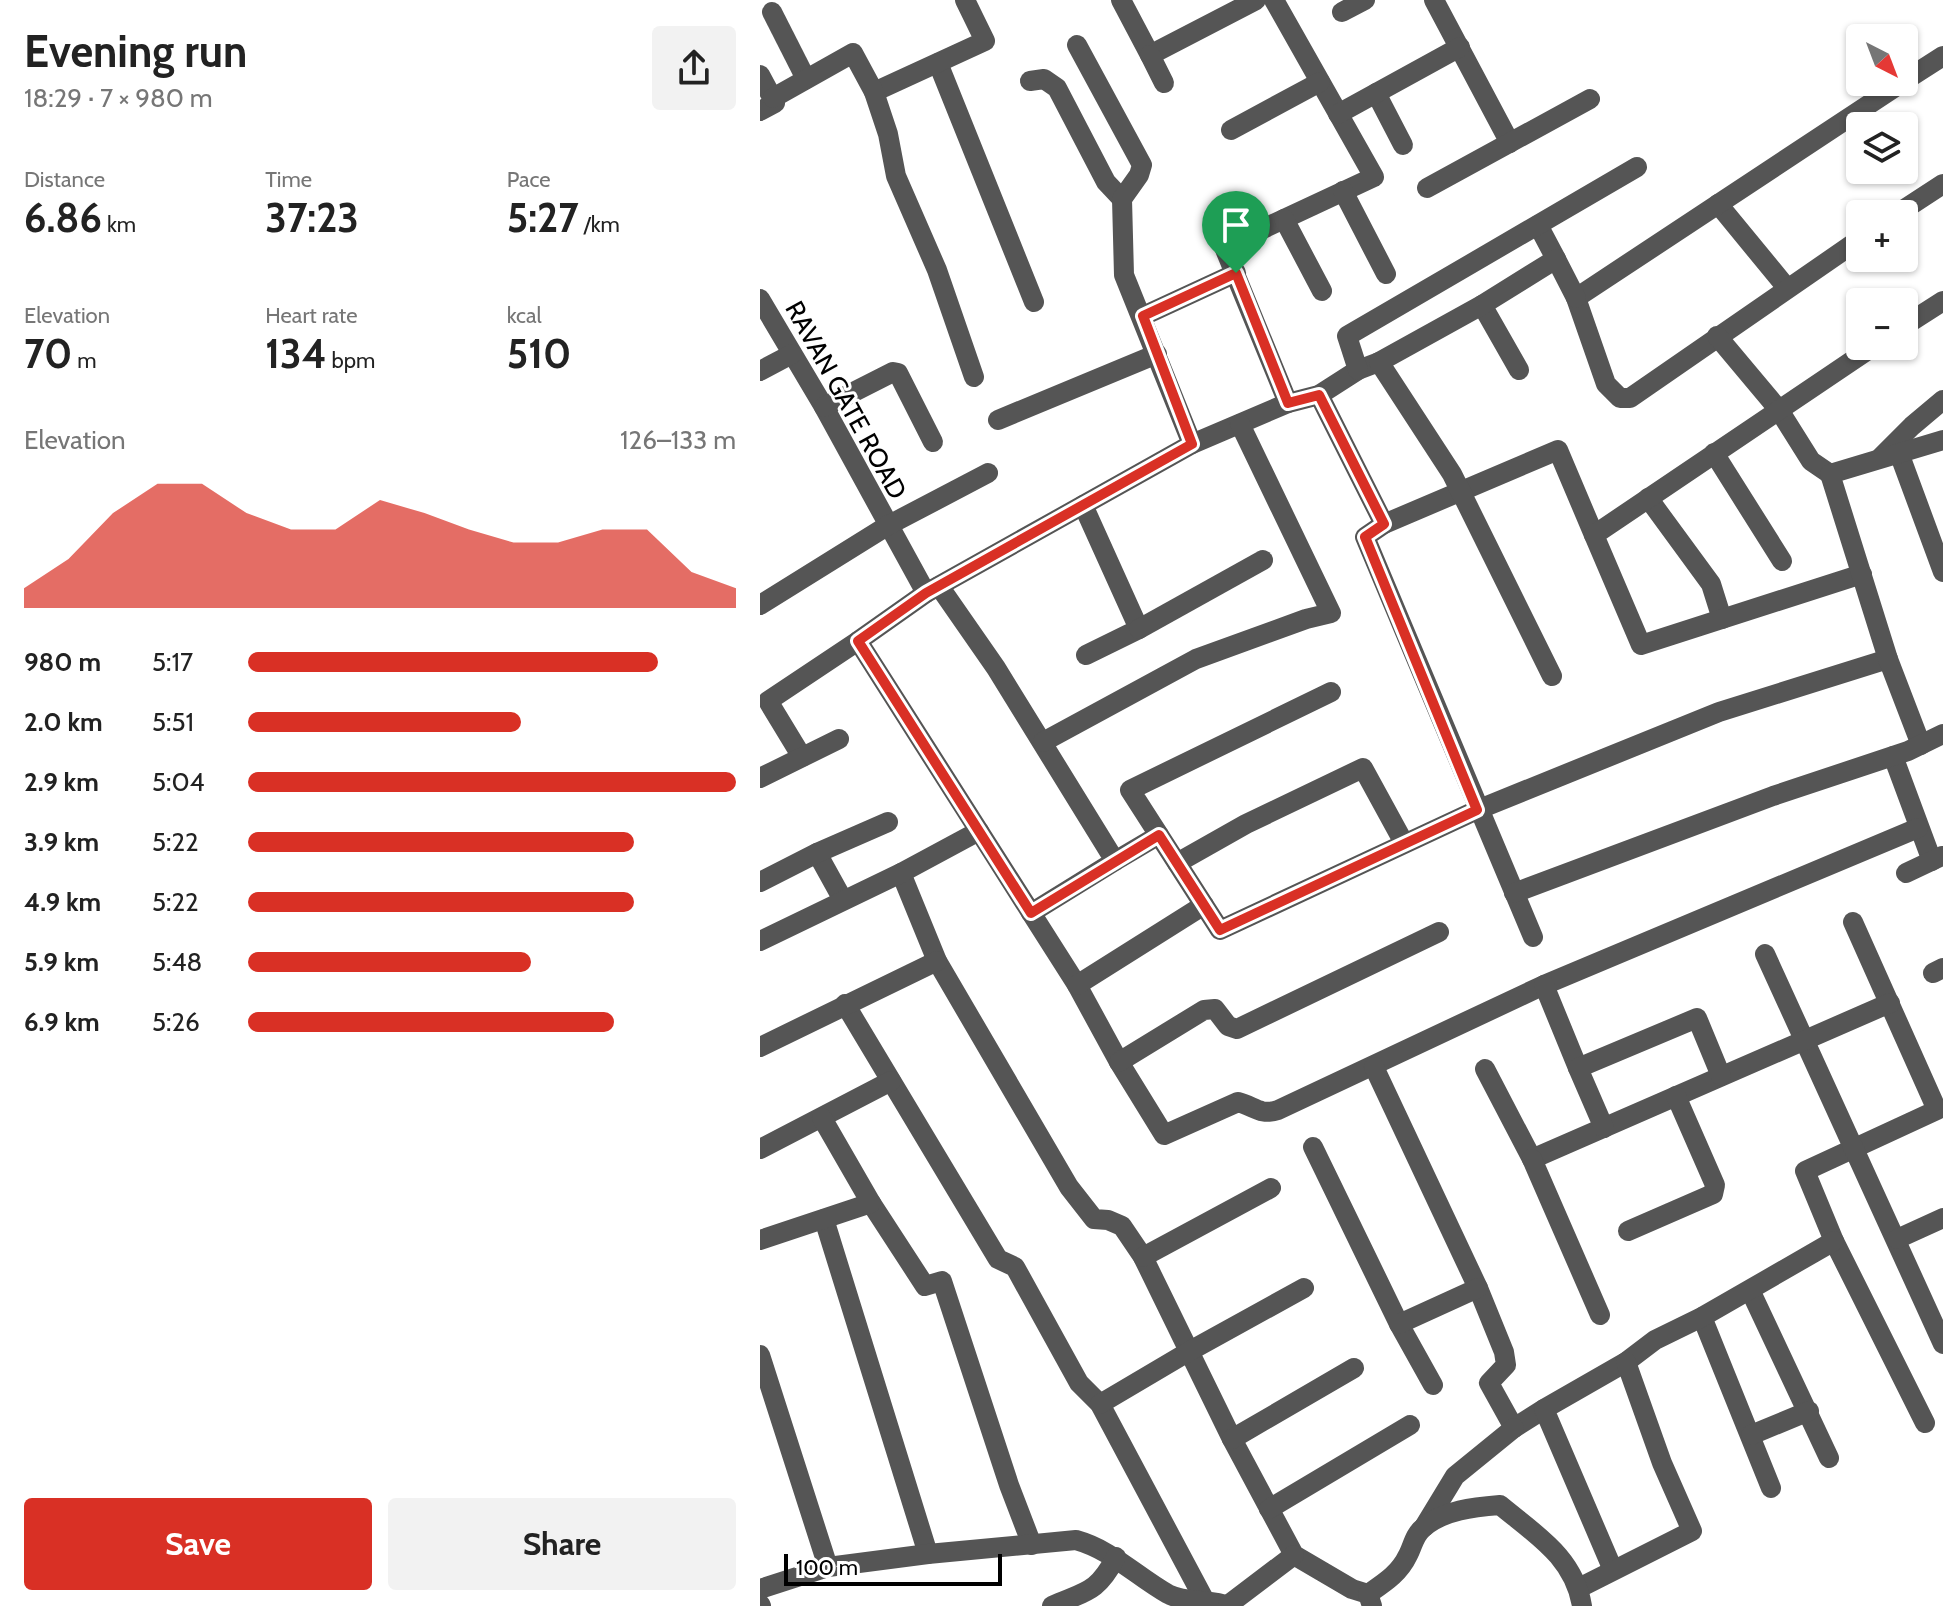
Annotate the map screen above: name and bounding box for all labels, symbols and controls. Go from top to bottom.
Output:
north arrow [1846,24,1918,96]
map controls [1846,24,1918,360]
text: Evening run [24,25,247,78]
button: share [652,26,736,110]
text: 18:29 · 7 × 980 m [24,82,213,114]
button: layers [1846,112,1918,184]
text: Distance [24,166,105,193]
text: Time [265,166,312,193]
text: Pace [507,166,551,193]
pin [1202,191,1270,273]
text: 6.86 [24,193,102,242]
text: 37:23 [265,193,359,242]
text: 5:27 [507,193,579,242]
button: + [1846,200,1918,272]
icon: arrive [1214,203,1258,247]
text: km [102,211,136,238]
text: /km [579,211,620,238]
button: − [1846,288,1918,360]
street label: RAVAN GATE ROAD [778,295,914,505]
text: Elevation [24,302,110,329]
text: Heart rate [265,302,357,329]
text: kcal [507,302,542,329]
text: 70 [24,329,72,378]
text: 134 [265,329,327,378]
text: 510 [507,329,571,378]
text: m [72,347,97,374]
text: bpm [327,347,375,374]
text: Elevation [24,424,126,456]
text: 126–133 m [620,424,736,456]
text: 980 m [24,646,101,678]
text: 5:17 [152,646,193,678]
text: 2.0 km [24,706,103,738]
text: 5:51 [152,706,194,738]
text: 2.9 km [24,766,99,798]
text: 5:04 [152,766,205,798]
text: 3.9 km [24,826,99,858]
text: 5:22 [152,826,199,858]
text: 4.9 km [24,886,101,918]
text: 5:22 [152,886,199,918]
text: 5.9 km [24,946,99,978]
text: 5:48 [152,946,202,978]
text: 6.9 km [24,1006,100,1038]
text: 5:26 [152,1006,200,1038]
button: Save [24,1498,372,1590]
button: Share [388,1498,736,1590]
scale bar [784,1550,1002,1586]
text: 100 m [796,1554,858,1581]

